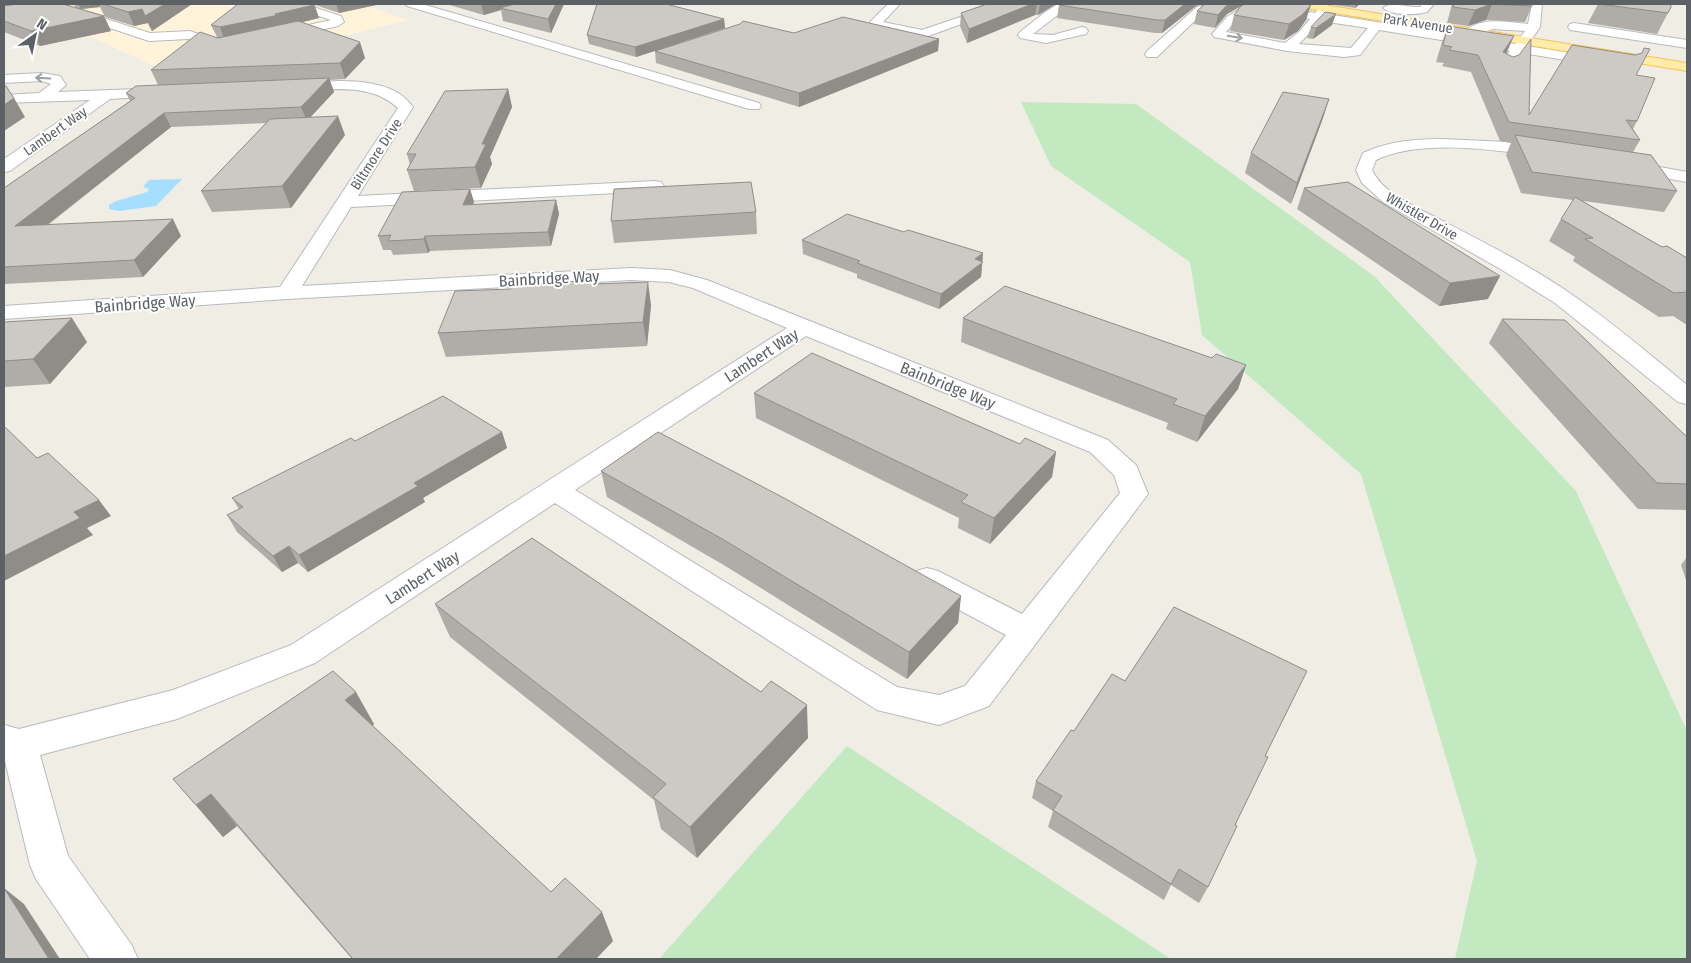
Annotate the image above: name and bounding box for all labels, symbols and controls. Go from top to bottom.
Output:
north arrow [10,10,60,60]
street label: Park Avenue [1382,10,1454,37]
text: N [34,15,50,34]
one-way arrow [1227,33,1243,43]
one-way arrow [35,74,51,83]
street label: Lambert Way [20,103,91,160]
street label: Biltmore Drive [347,115,406,193]
street label: Whistler Drive [1383,189,1461,244]
street label: Bainbridge Way [498,266,601,291]
street label: Bainbridge Way [94,290,197,316]
street label: Lambert Way [721,324,803,386]
street label: Bainbridge Way [897,358,999,413]
street label: Lambert Way [382,546,464,608]

